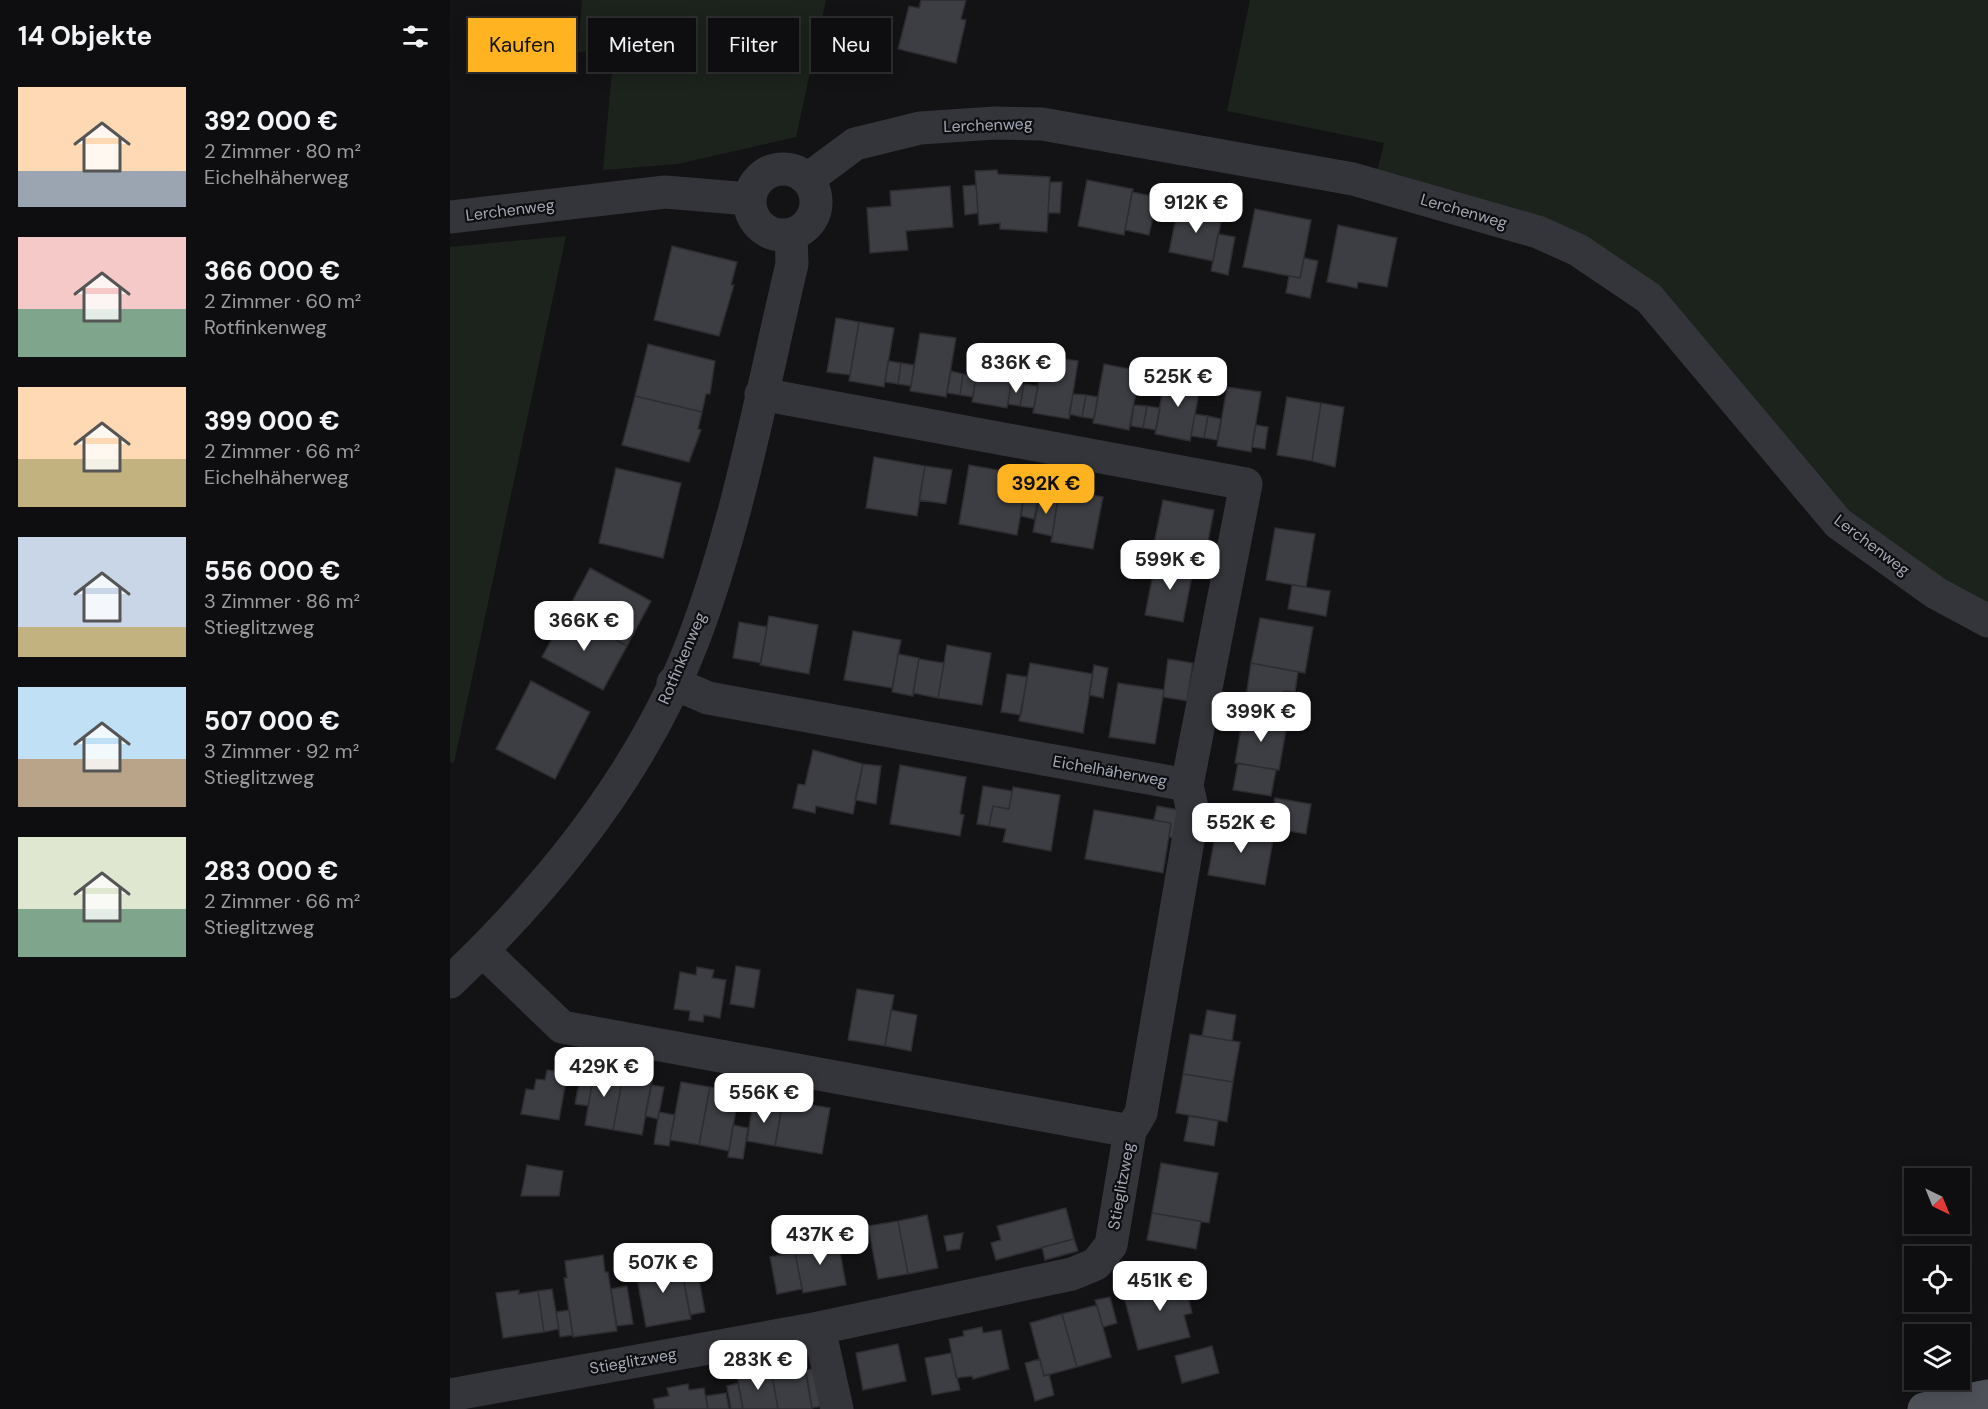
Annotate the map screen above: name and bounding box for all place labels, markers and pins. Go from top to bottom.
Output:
pin: 912K € [1147,183,1245,234]
pin: 836K € [967,343,1065,394]
pin: 525K € [1129,357,1227,408]
pin: 392K € [997,464,1095,515]
pin: 599K € [1121,540,1219,591]
pin: 366K € [535,601,633,652]
pin: 399K € [1212,692,1310,743]
pin: 552K € [1192,803,1290,854]
pin: 429K € [555,1047,653,1098]
pin: 556K € [715,1073,813,1124]
pin: 437K € [771,1215,869,1266]
pin: 507K € [614,1243,712,1294]
pin: 451K € [1111,1261,1209,1312]
pin: 283K € [709,1340,807,1391]

